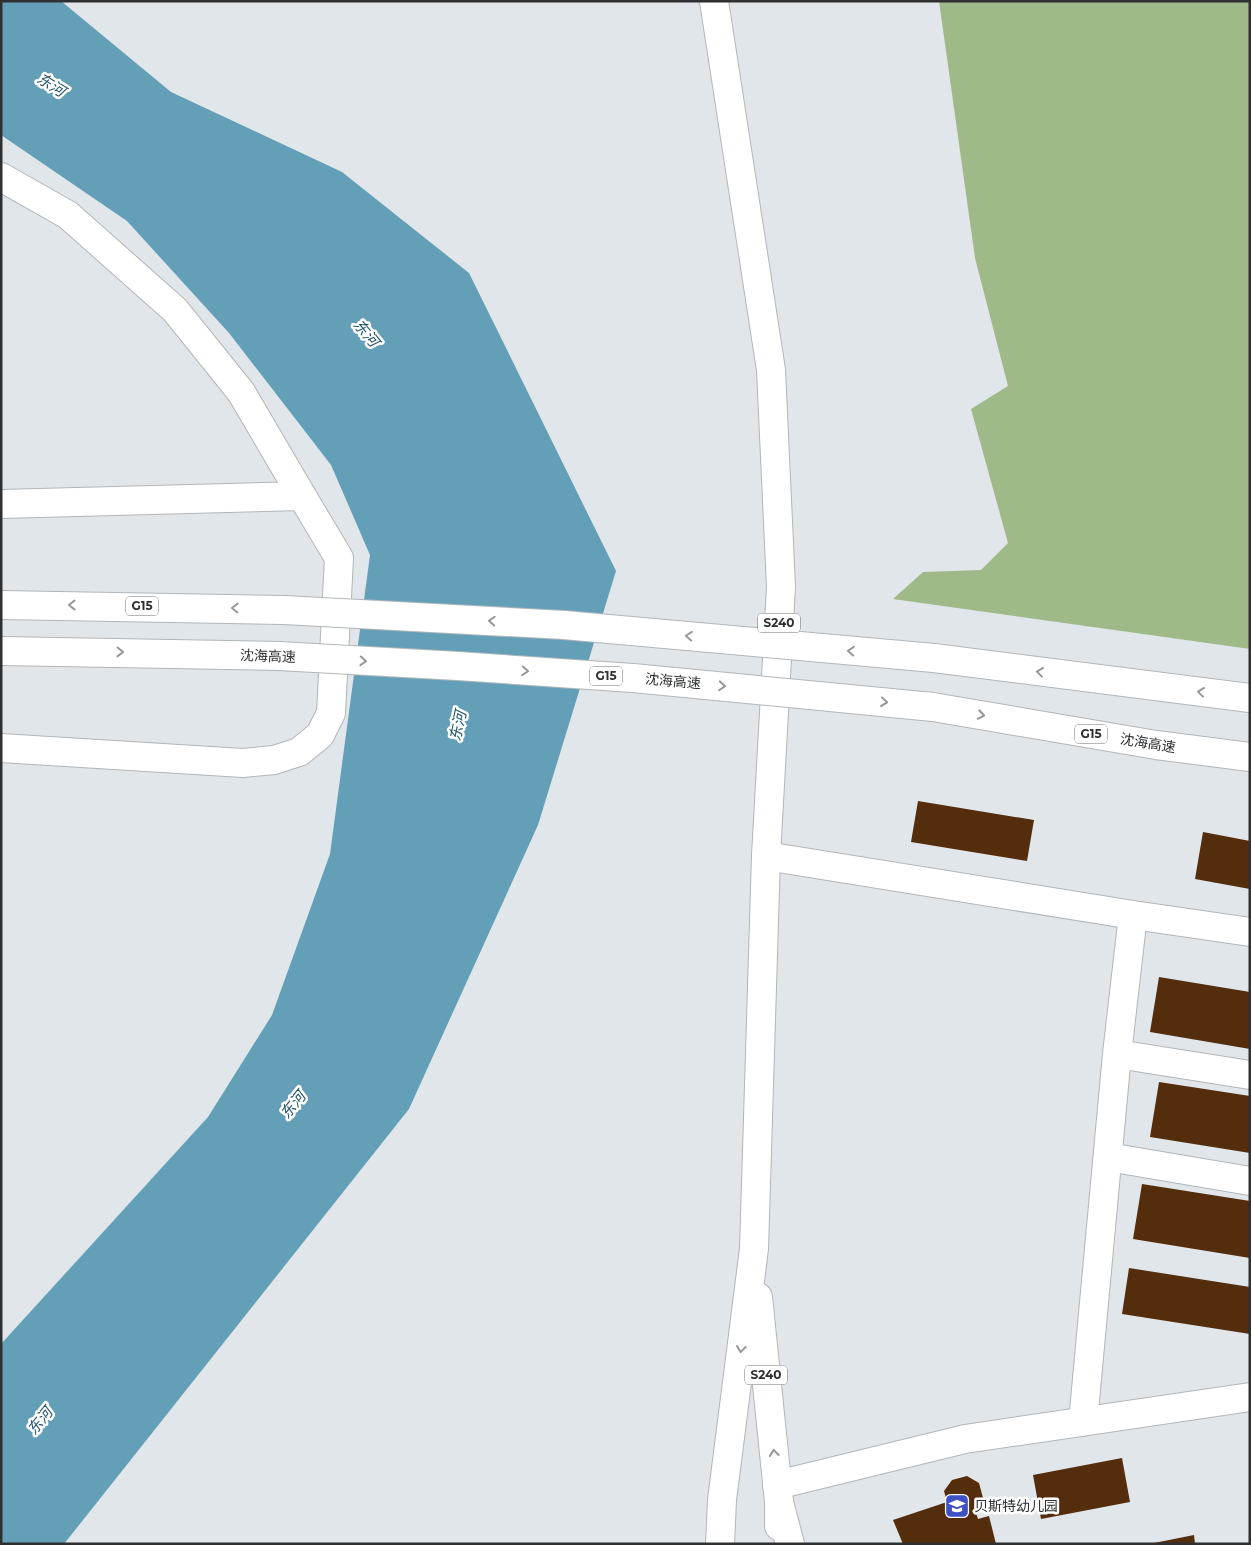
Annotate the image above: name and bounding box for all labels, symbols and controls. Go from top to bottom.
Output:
water label: 东河 [34,69,72,102]
water label: 东河 [349,315,385,353]
road number: G15 [126,596,158,616]
one-way arrow [68,600,76,610]
one-way arrow [231,603,239,614]
road number: S240 [758,614,800,632]
one-way arrow [488,616,496,627]
one-way arrow [685,631,693,642]
street label: 沈海高速 [240,646,296,666]
one-way arrow [847,646,855,657]
one-way arrow [116,647,124,658]
one-way arrow [359,655,367,666]
one-way arrow [521,665,529,676]
road number: G15 [590,666,622,686]
one-way arrow [1036,667,1044,677]
street label: 沈海高速 [644,670,702,692]
one-way arrow [718,680,726,691]
one-way arrow [1197,687,1205,698]
one-way arrow [880,696,888,707]
water label: 东河 [445,706,471,743]
one-way arrow [977,709,985,720]
road number: G15 [1075,724,1107,744]
street label: 沈海高速 [1119,730,1177,756]
water label: 东河 [276,1085,311,1122]
one-way arrow [736,1345,747,1353]
road number: S240 [745,1366,787,1384]
water label: 东河 [23,1401,58,1438]
one-way arrow [769,1449,780,1457]
school or university icon: 贝斯特幼儿园 [944,1493,970,1519]
place label: 贝斯特幼儿园 [974,1497,1058,1515]

